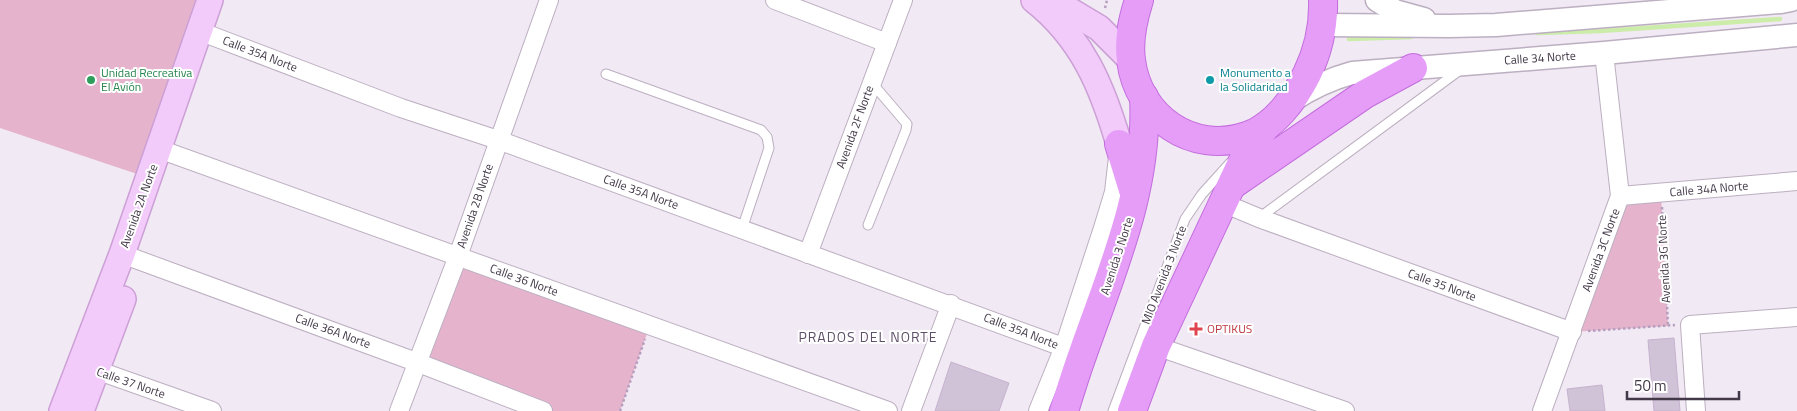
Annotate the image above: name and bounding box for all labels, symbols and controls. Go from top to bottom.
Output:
street label: Calle 35A Norte [220,31,300,77]
street label: Calle 34 Norte [1504,46,1576,69]
place label: Unidad Recreativa El Avión [101,63,192,96]
place label: Monumento a la Solidaridad [1220,63,1291,96]
marker: Unidad Recreativa El Avión [85,74,97,86]
marker: Monumento a la Solidaridad [1204,74,1216,86]
street label: Avenida 2F Norte [831,83,878,171]
street label: Avenida 2A Norte [115,161,163,250]
street label: Avenida 2B Norte [451,161,498,251]
street label: Calle 35A Norte [601,169,681,214]
street label: Calle 34A Norte [1669,176,1749,201]
street label: Avenida 3C Norte [1577,205,1624,294]
street label: Avenida 3 Norte [1095,214,1138,297]
street label: Avenida 3G Norte [1652,214,1675,304]
street label: MIO Avenida 3 Norte [1136,223,1191,327]
street label: Calle 36 Norte [487,258,561,301]
street label: Calle 35 Norte [1405,263,1479,306]
street label: Calle 36A Norte [293,308,373,353]
street label: Calle 35A Norte [981,308,1061,354]
place label: OPTIKUS [1207,319,1252,338]
marker: OPTIKUS [1189,322,1203,336]
district label: PRADOS DEL NORTE [799,326,937,347]
street label: Calle 37 Norte [94,362,168,403]
scale bar [1627,368,1740,400]
text: 50 m [1634,374,1667,397]

